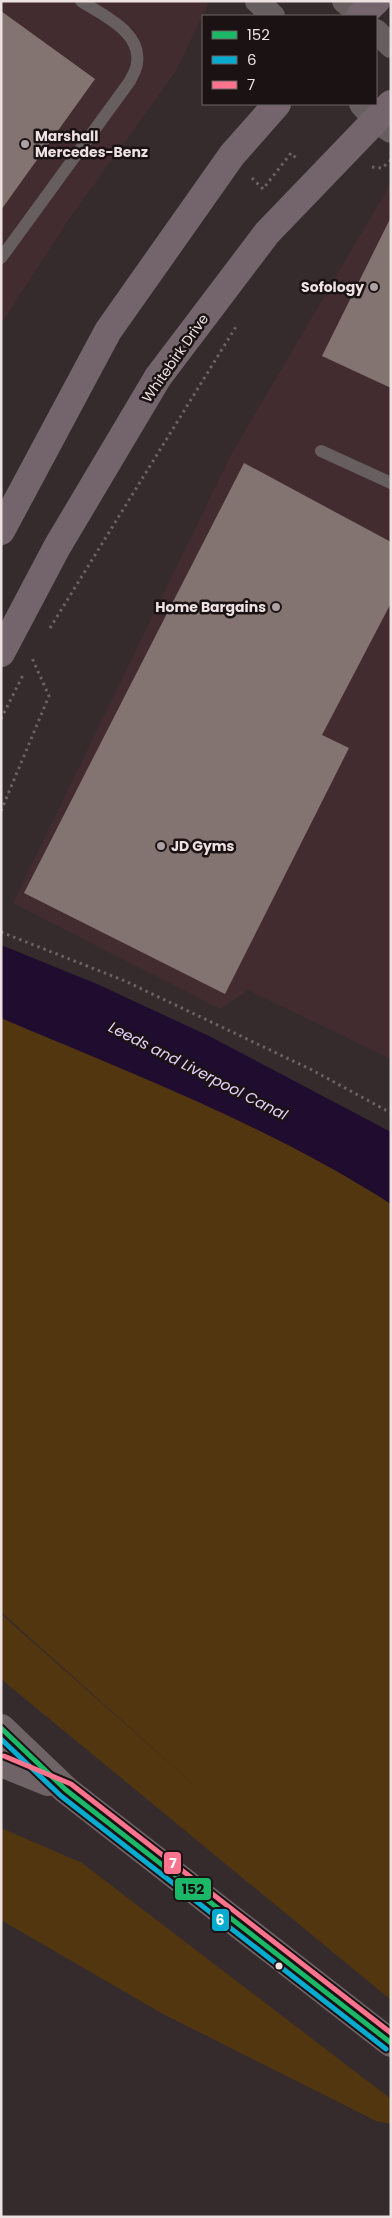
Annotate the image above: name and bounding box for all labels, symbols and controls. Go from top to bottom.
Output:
legend [202,15,377,105]
text: 152 [247,24,270,45]
text: 6 [247,49,257,70]
text: 7 [247,74,255,95]
place label: Marshall Mercedes-Benz [35,126,148,162]
marker: Marshall Mercedes-Benz [19,138,31,150]
place label: Sofology [301,277,364,297]
marker: Sofology [368,281,380,293]
street label: Whitebirk Drive [137,309,213,406]
place label: Home Bargains [155,597,266,617]
marker: Home Bargains [270,601,282,613]
place label: JD Gyms [171,836,235,856]
marker: JD Gyms [155,840,167,852]
water label: Leeds and Liverpool Canal [105,1016,291,1125]
line badge: 7 [163,1851,182,1875]
text: 7 [169,1853,177,1873]
line badge: 152 [174,1877,212,1901]
text: 152 [182,1879,204,1899]
line badge: 6 [211,1908,230,1932]
text: 6 [216,1910,225,1930]
unlabelled marker [274,1961,284,1971]

